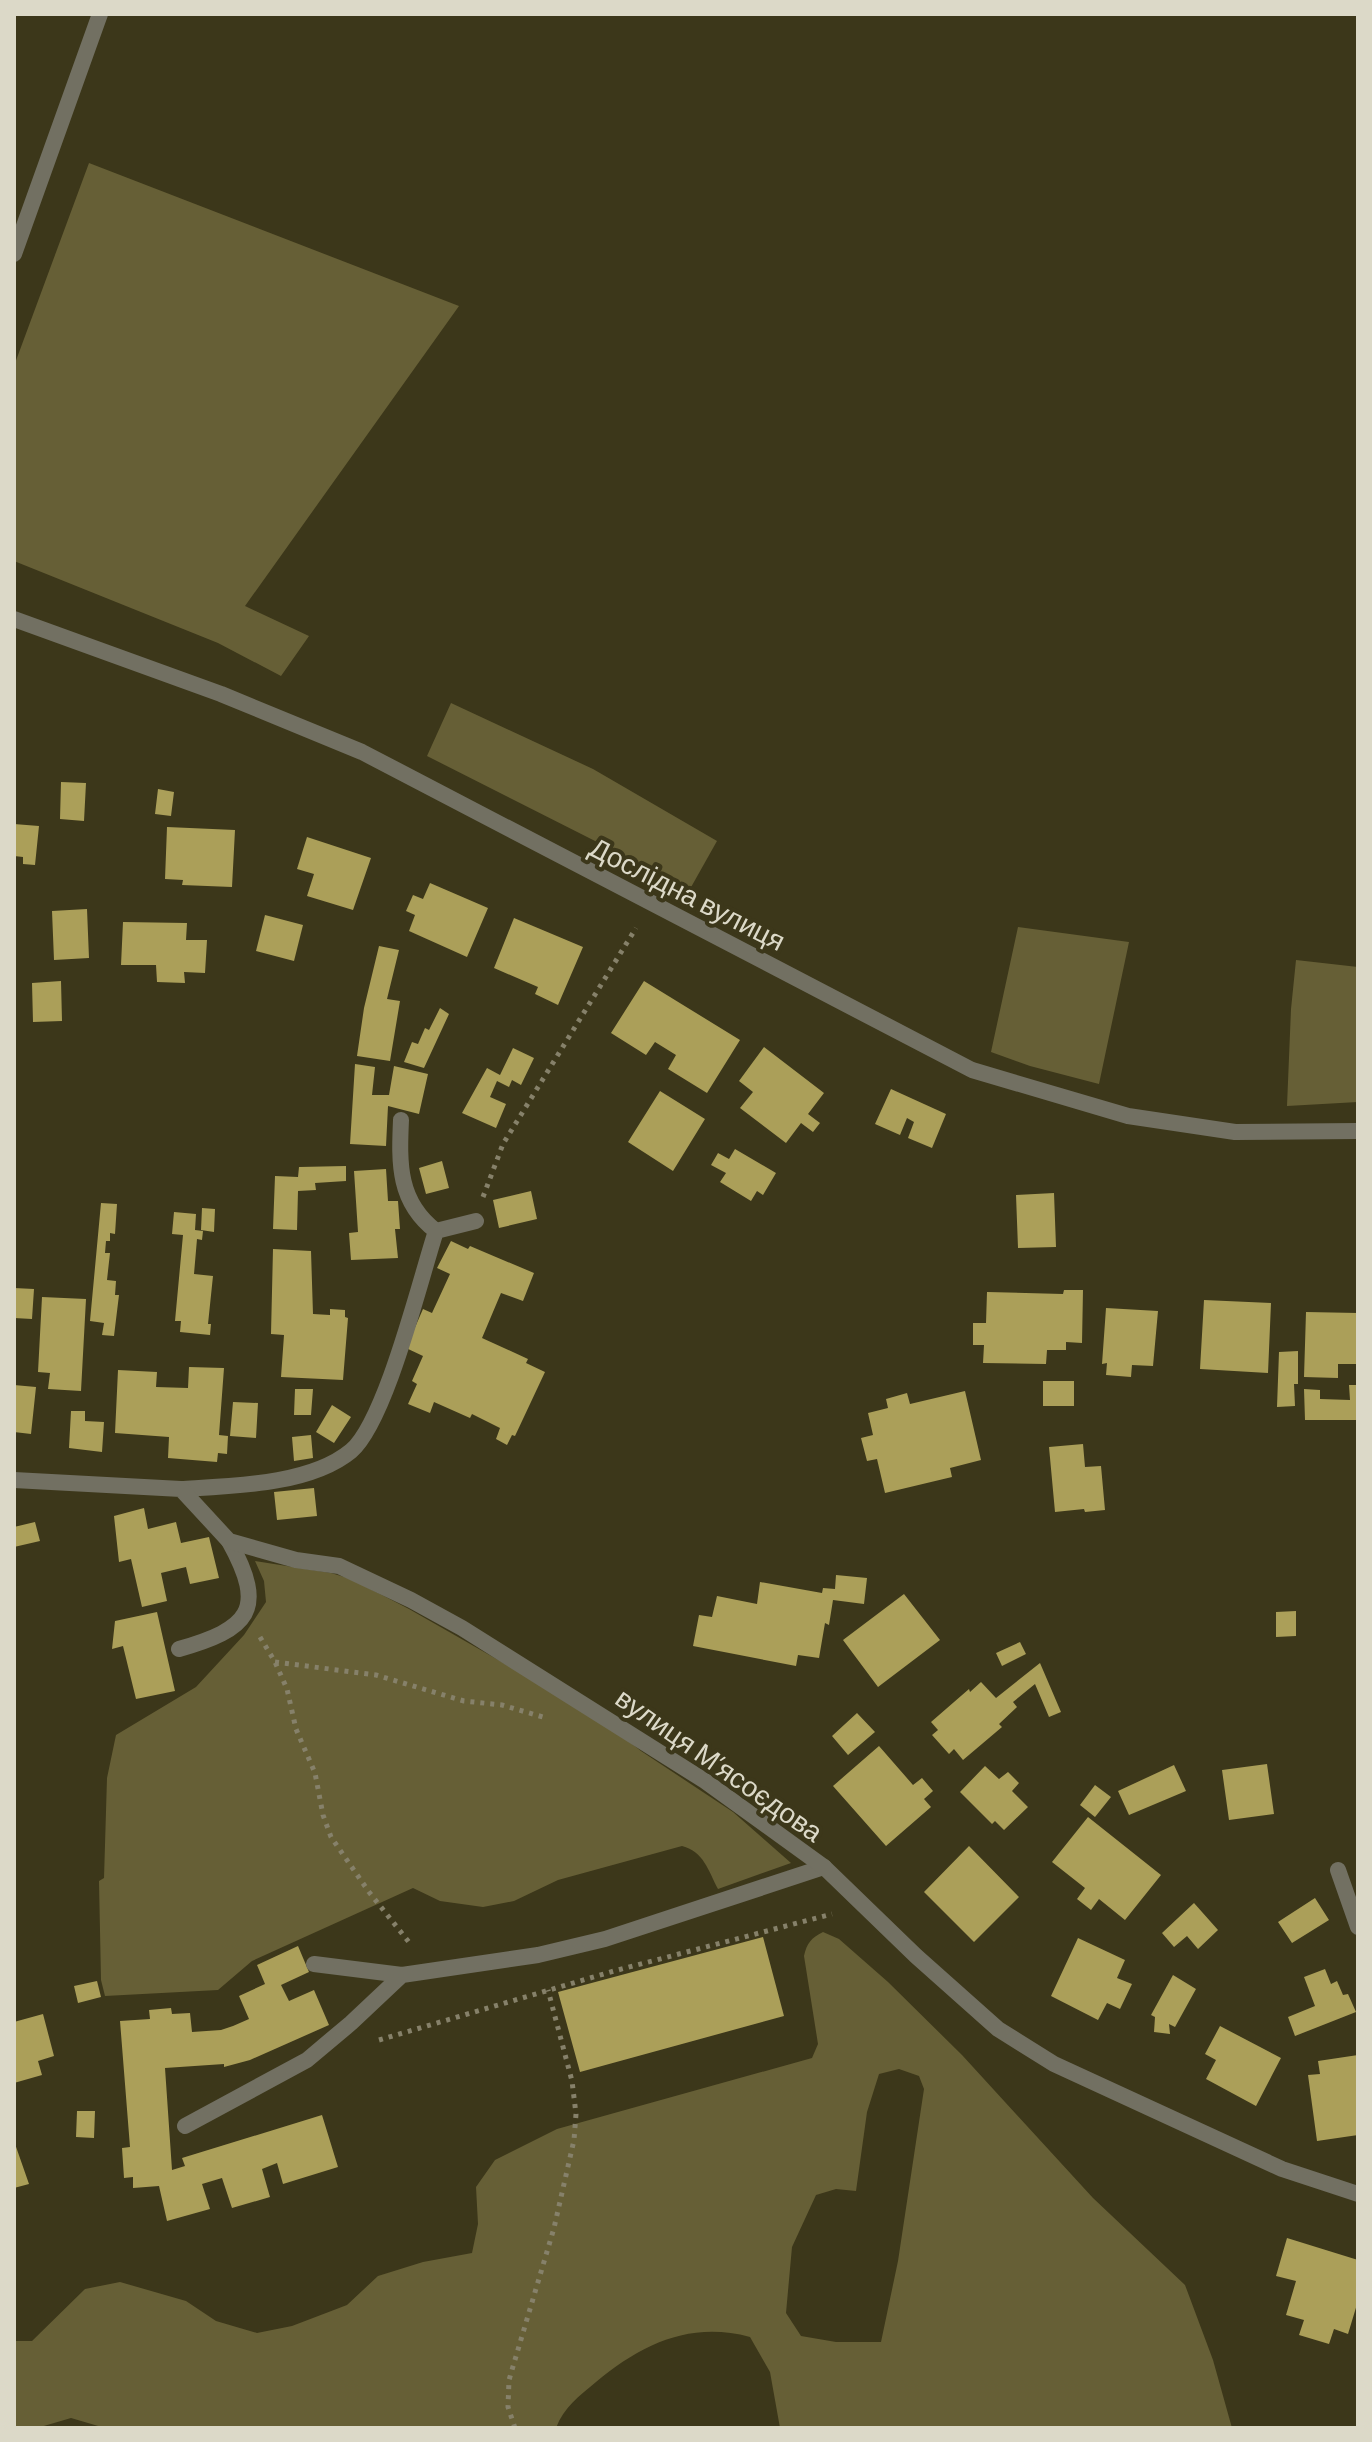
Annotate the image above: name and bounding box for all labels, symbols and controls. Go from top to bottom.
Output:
street label: Дослідна вулиця [584,829,792,957]
street label: вулиця Мʼясоєдова [610,1680,830,1848]

